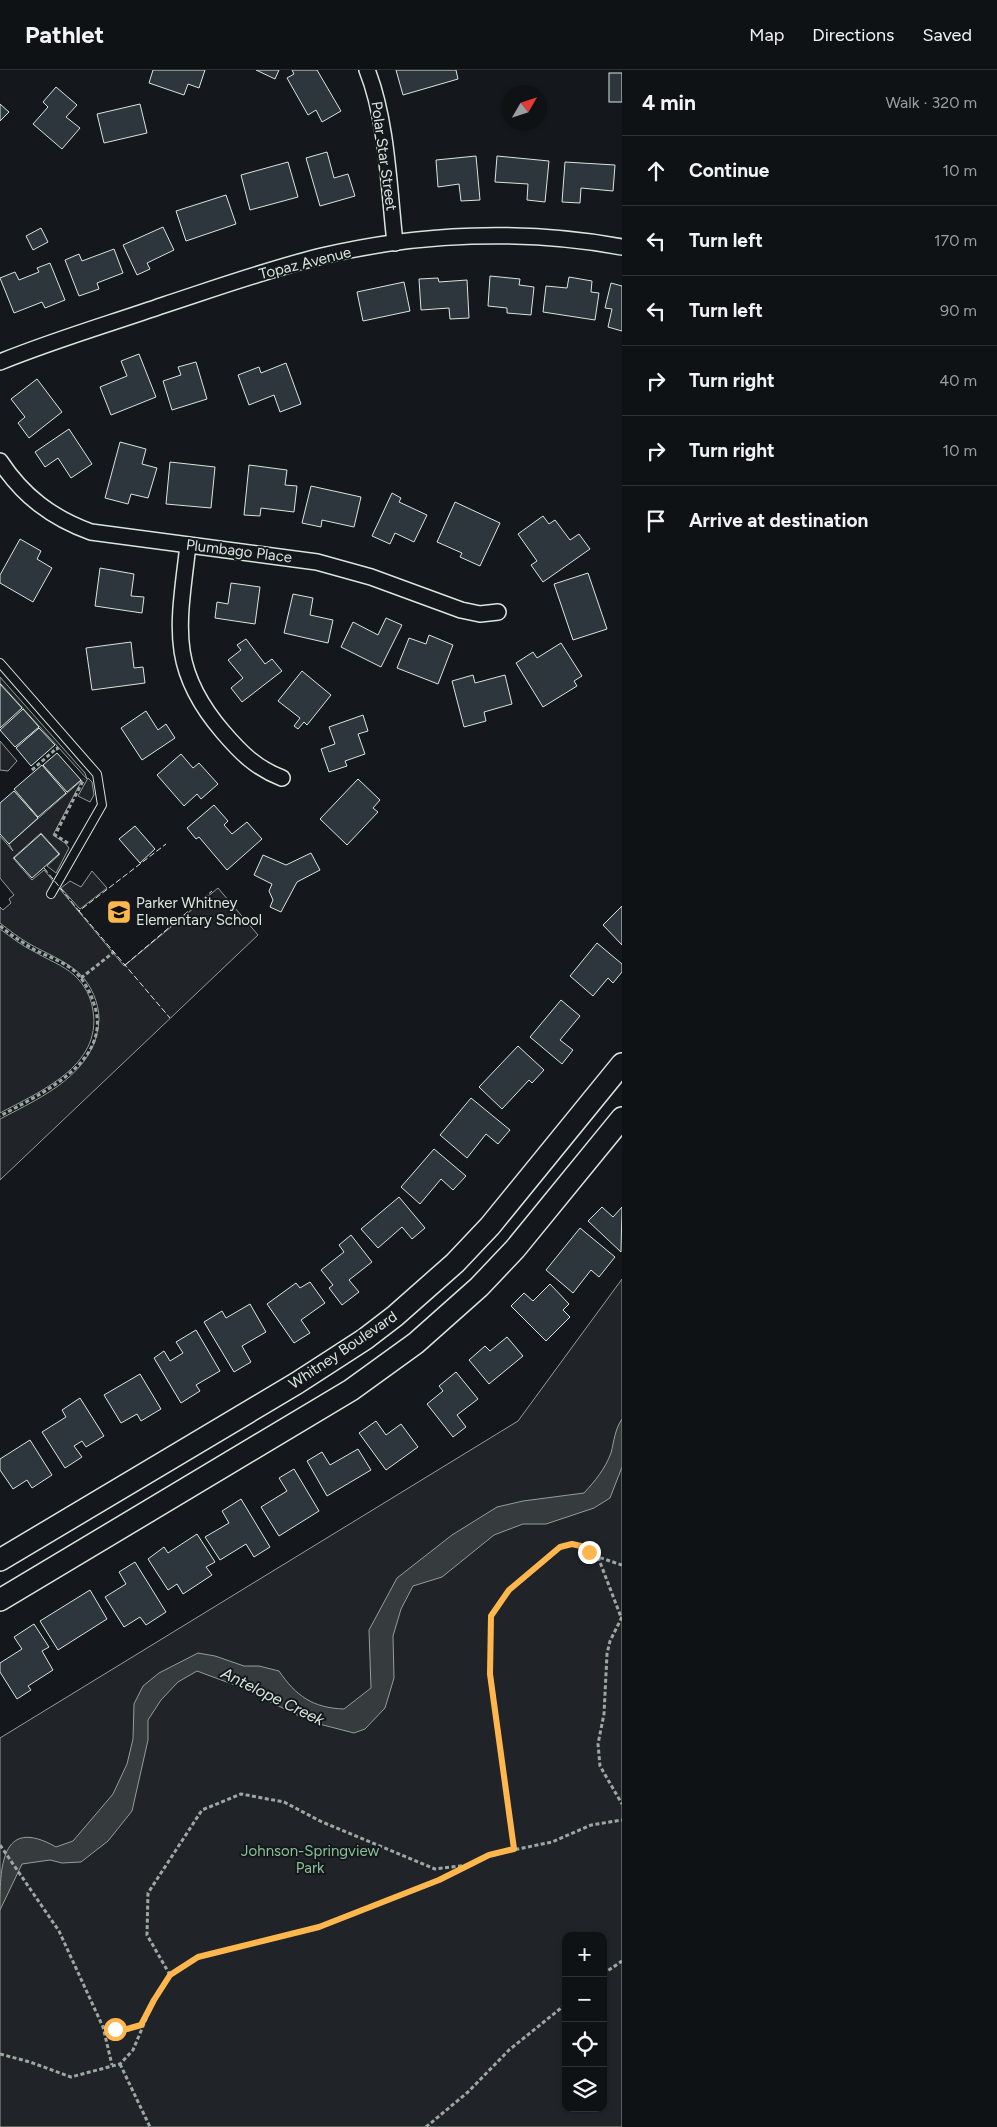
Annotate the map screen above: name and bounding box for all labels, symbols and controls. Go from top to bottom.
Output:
text: Pathlet [25,20,104,49]
text: Map [749,24,784,46]
text: Directions [812,24,894,46]
text: Saved [922,24,972,46]
north arrow [502,85,547,130]
text: 4 min [642,90,696,115]
text: Walk · 320 m [885,93,977,112]
street label: Polar Star Street [367,100,401,212]
icon: ahead [642,157,670,185]
text: Continue [689,159,769,182]
text: 10 m [943,161,977,180]
icon: left [642,227,670,255]
text: Turn left [689,229,763,252]
text: 170 m [934,231,977,250]
street label: Topaz Avenue [257,243,353,283]
icon: left [642,297,670,325]
text: Turn left [689,299,763,322]
text: 90 m [940,301,977,320]
icon: right [642,367,670,395]
text: Turn right [689,369,775,392]
text: 40 m [939,371,977,390]
icon: right [642,437,670,465]
text: Turn right [689,439,775,462]
text: 10 m [943,441,977,460]
icon: arrive [642,507,670,535]
text: Arrive at destination [689,509,868,532]
street label: Plumbago Place [185,536,293,566]
place label: Parker Whitney Elementary School [136,894,262,929]
school or university icon: Parker Whitney Elementary School [106,899,132,925]
street label: Whitney Boulevard [286,1307,400,1393]
route end [578,1541,601,1564]
water label: Antelope Creek [217,1663,328,1730]
park label: Johnson-Springview Park [241,1842,379,1877]
map controls [562,1932,607,2112]
button: + [562,1932,607,1977]
button: − [562,1977,607,2022]
route start [104,2018,127,2041]
button: locate [562,2022,607,2067]
button: layers [562,2067,607,2112]

